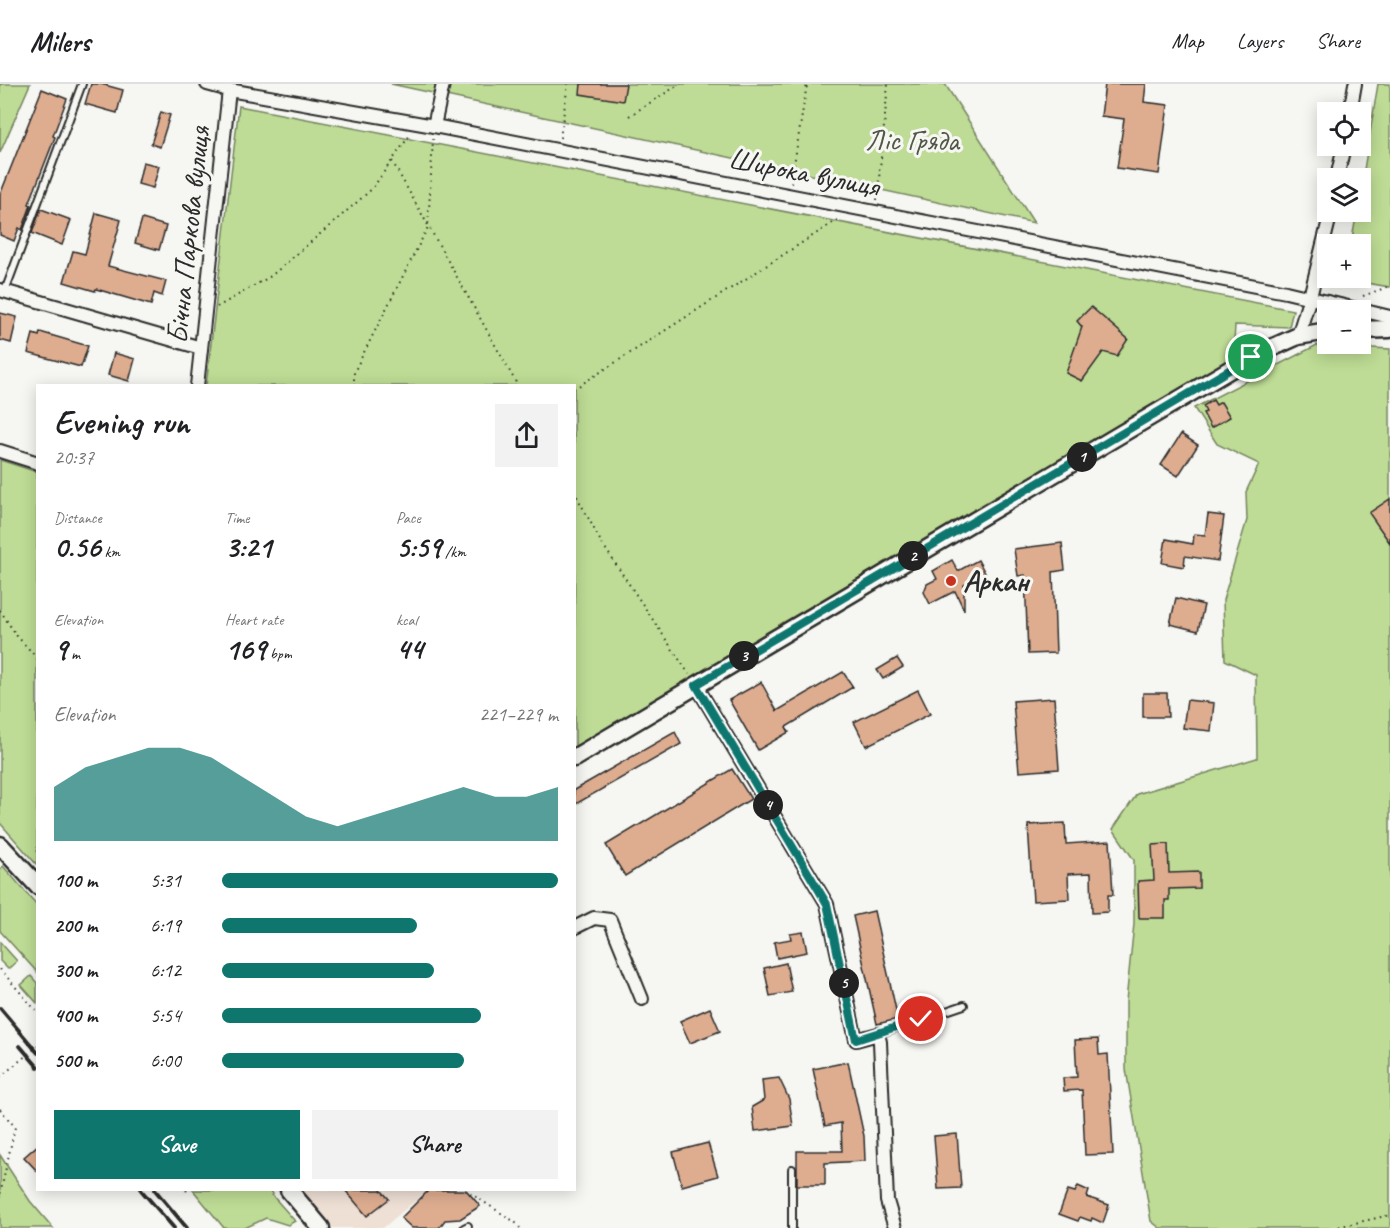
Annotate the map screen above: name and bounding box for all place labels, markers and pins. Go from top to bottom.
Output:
pin [1225,331,1276,382]
pin: 1 [1067,442,1097,472]
pin: 2 [898,541,928,571]
place label: Аркан [963,562,1031,600]
marker: Аркан [944,574,958,588]
pin: 3 [729,641,759,671]
pin: 4 [753,790,783,820]
pin: 5 [829,968,859,998]
pin [895,993,946,1044]

